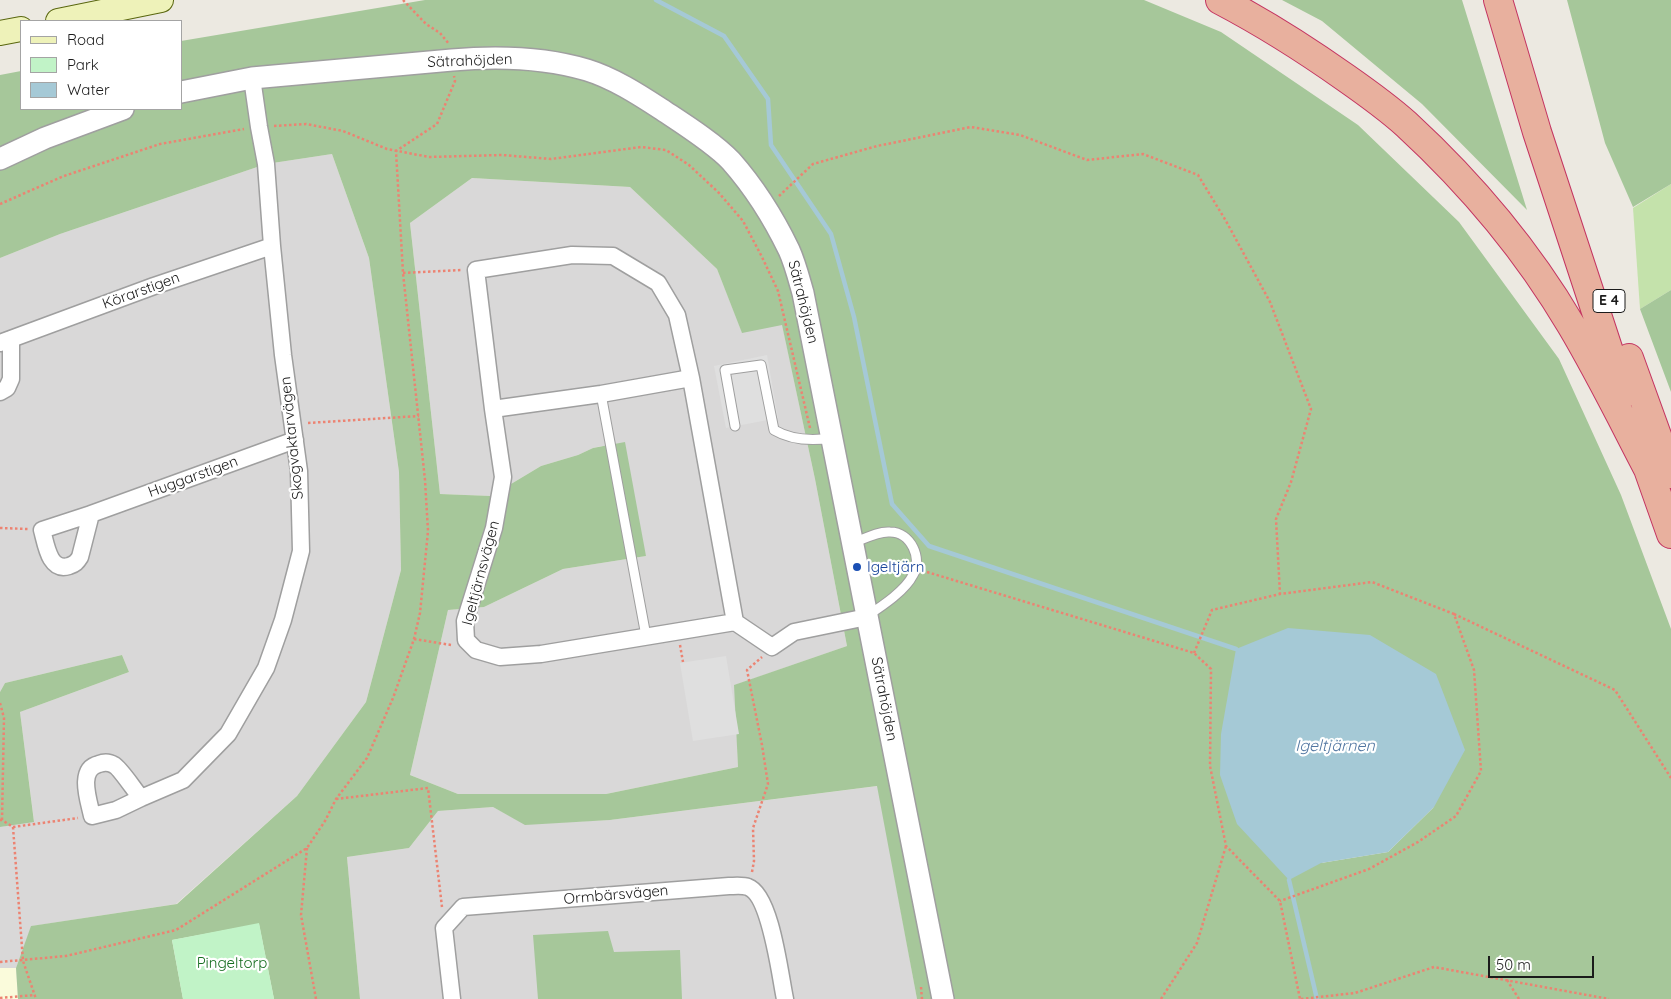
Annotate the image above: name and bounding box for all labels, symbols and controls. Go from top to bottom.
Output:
legend [20,20,182,110]
text: Road [67,30,104,49]
street label: Sätrahöjden [427,51,513,71]
text: Park [67,55,99,74]
text: Water [67,80,110,99]
street label: Sätrahöjden [784,259,822,345]
street label: Körarstigen [100,269,182,313]
road number: E 4 [1593,290,1625,312]
street label: Skogvaktarvägen [277,376,307,500]
street label: Huggarstigen [146,452,240,502]
street label: Igeltjärnsvägen [458,519,504,627]
place label: Igeltjärn [867,558,924,576]
marker: Igeltjärn [851,561,863,573]
street label: Sätrahöjden [867,655,901,743]
water label: Igeltjärnen [1295,736,1375,756]
street label: Ormbärsvägen [563,881,669,909]
scale bar [1491,946,1597,978]
park label: Pingeltorp [197,954,267,972]
text: 50 m [1496,955,1531,974]

